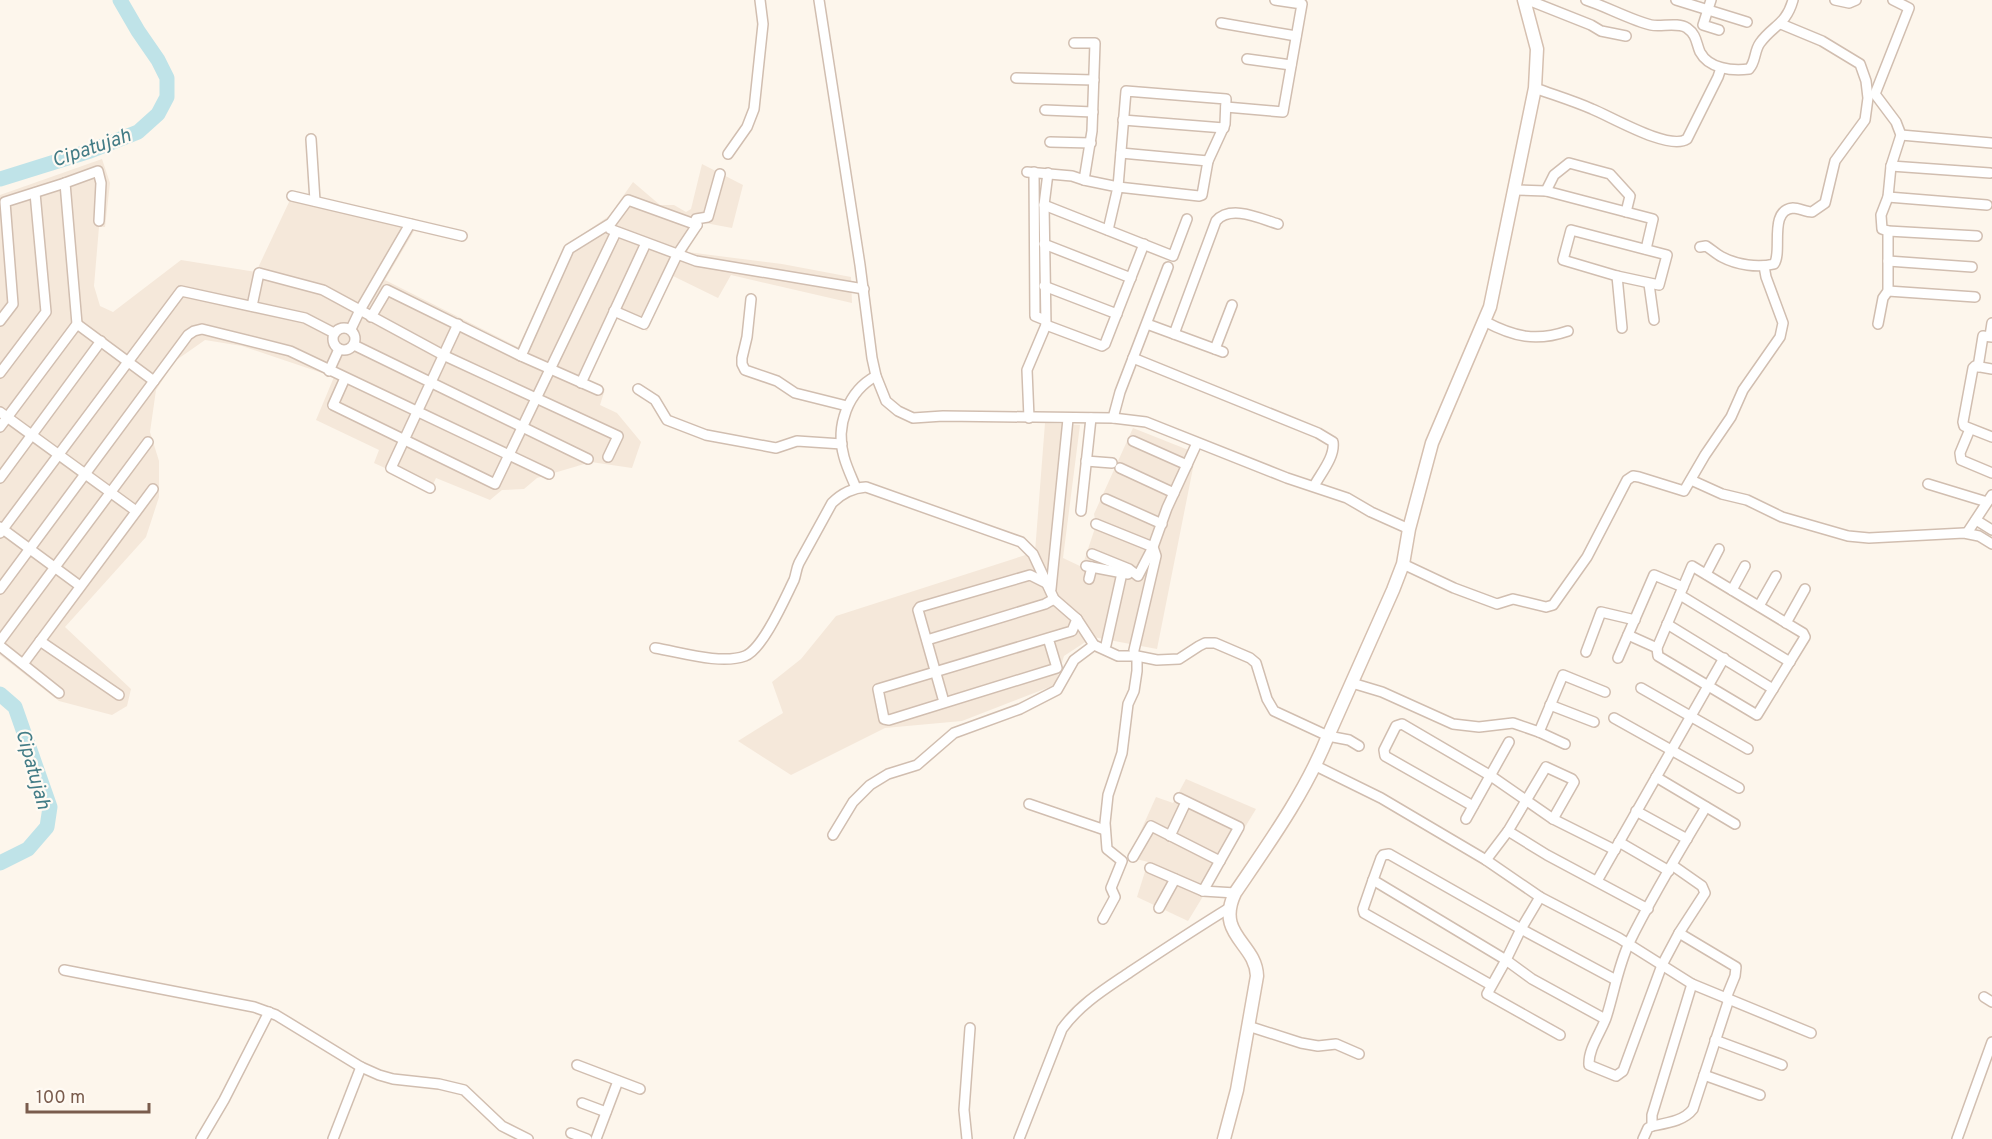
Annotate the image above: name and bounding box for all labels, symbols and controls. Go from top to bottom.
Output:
water label: Cipatujah [49,123,135,175]
water label: Cipatujah [8,726,56,813]
scale bar [27,1076,148,1114]
text: 100 m [36,1087,85,1110]

